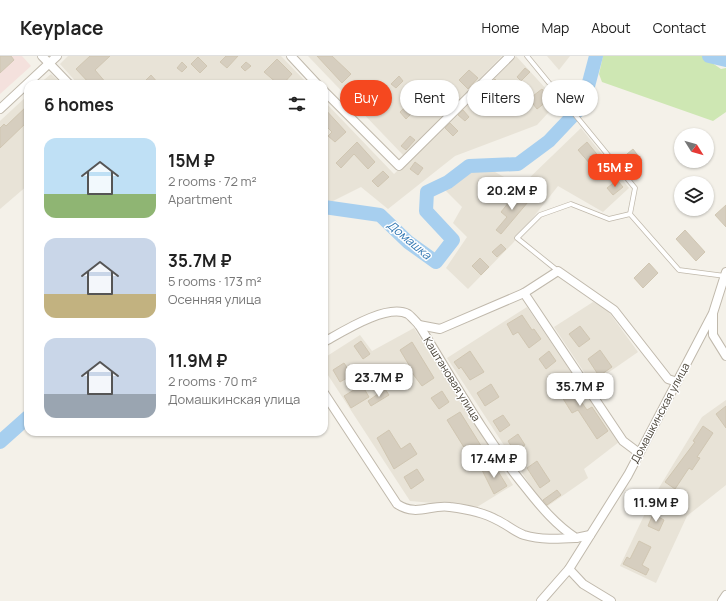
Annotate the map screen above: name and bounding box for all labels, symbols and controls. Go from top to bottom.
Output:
text: Keyplace [20,15,103,41]
text: Home [482,18,519,37]
text: Map [541,18,569,37]
text: About [591,18,631,37]
text: Contact [653,18,706,37]
chip: Buy [340,80,392,116]
chip: Rent [400,80,459,116]
chip: Filters [467,80,534,116]
chip: New [542,80,598,116]
text: 6 homes [44,93,114,116]
icon: filters [286,93,308,115]
north arrow [674,128,714,168]
map controls [674,128,714,216]
text: 15M ₽ [168,149,215,172]
icon: home [76,154,124,202]
pin: 15M ₽ [587,154,643,188]
text: 15M ₽ [597,158,633,176]
text: 2 rooms · 72 m² [168,172,257,190]
button: layers [674,176,714,216]
pin: 20.2M ₽ [475,177,549,211]
text: 20.2M ₽ [487,181,537,199]
text: Apartment [168,190,232,208]
water label: Домашка [384,216,436,264]
text: 35.7M ₽ [168,249,232,272]
icon: home [76,254,124,302]
text: 5 rooms · 173 m² [168,272,262,290]
text: Осенняя улица [168,290,261,308]
street label: Каштановая улица [420,334,484,424]
text: 11.9M ₽ [168,349,228,372]
icon: home [76,354,124,402]
street label: Домашкинская улица [627,360,692,466]
pin: 23.7M ₽ [342,364,416,398]
text: 23.7M ₽ [355,368,403,386]
text: 2 rooms · 70 m² [168,372,257,390]
pin: 35.7M ₽ [543,373,617,407]
text: 35.7M ₽ [556,377,604,395]
text: Домашкинская улица [168,390,300,408]
pin: 17.4M ₽ [457,445,531,479]
text: 17.4M ₽ [471,449,517,467]
pin: 11.9M ₽ [619,489,693,523]
text: 11.9M ₽ [633,493,679,511]

